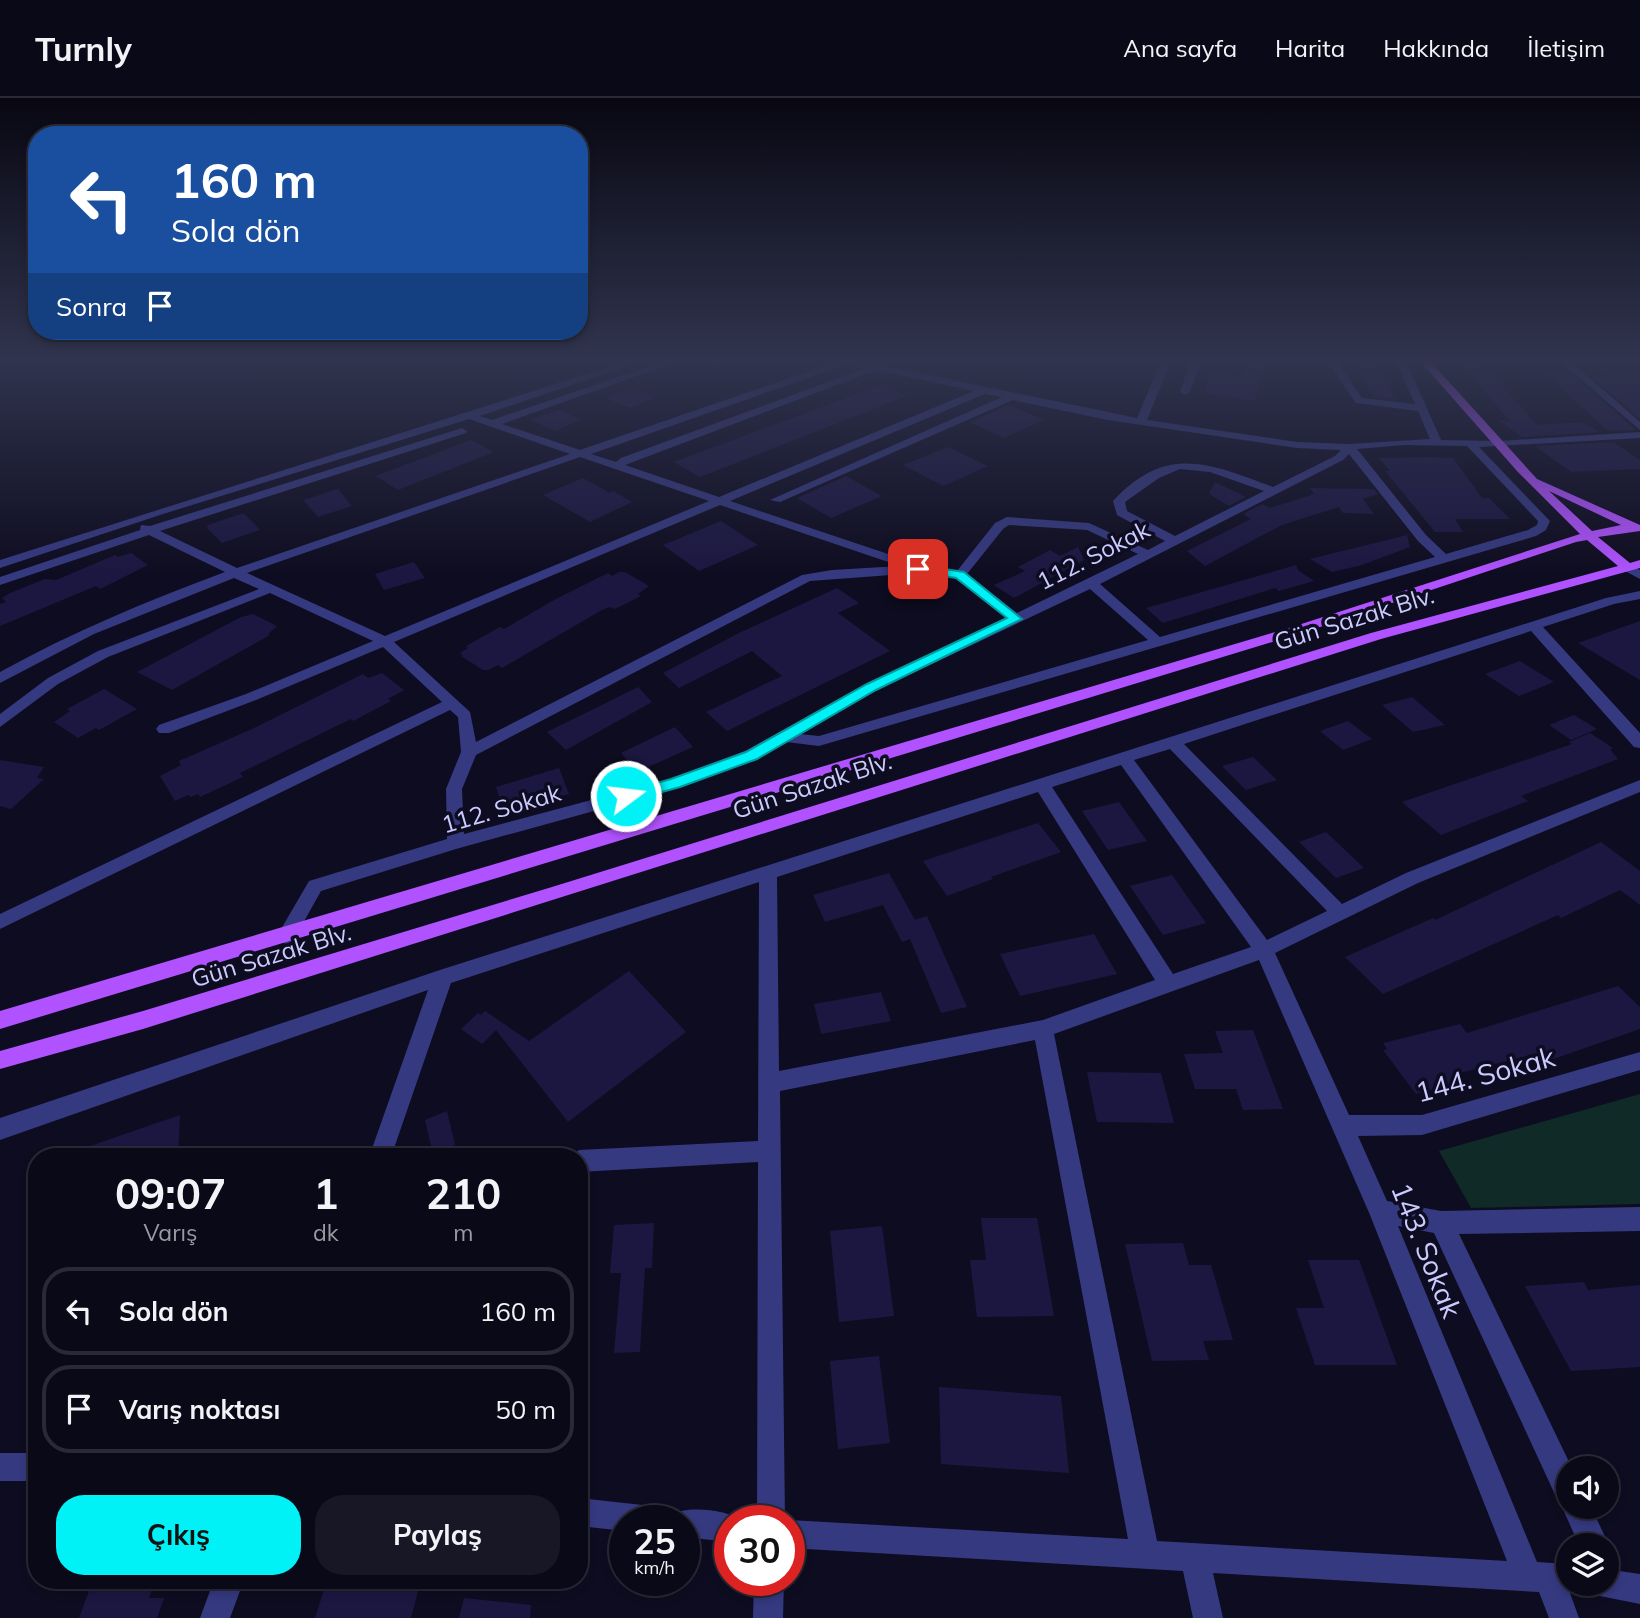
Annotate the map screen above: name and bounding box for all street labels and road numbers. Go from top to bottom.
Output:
street label: 112. Sokak [1032,514,1155,596]
street label: Gün Sazak Blv. [1270,579,1438,657]
street label: Gün Sazak Blv. [729,745,895,825]
street label: 112. Sokak [438,777,565,839]
street label: Gün Sazak Blv. [187,916,355,994]
street label: 144. Sokak [1411,1038,1559,1109]
street label: 143. Sokak [1384,1177,1470,1323]

